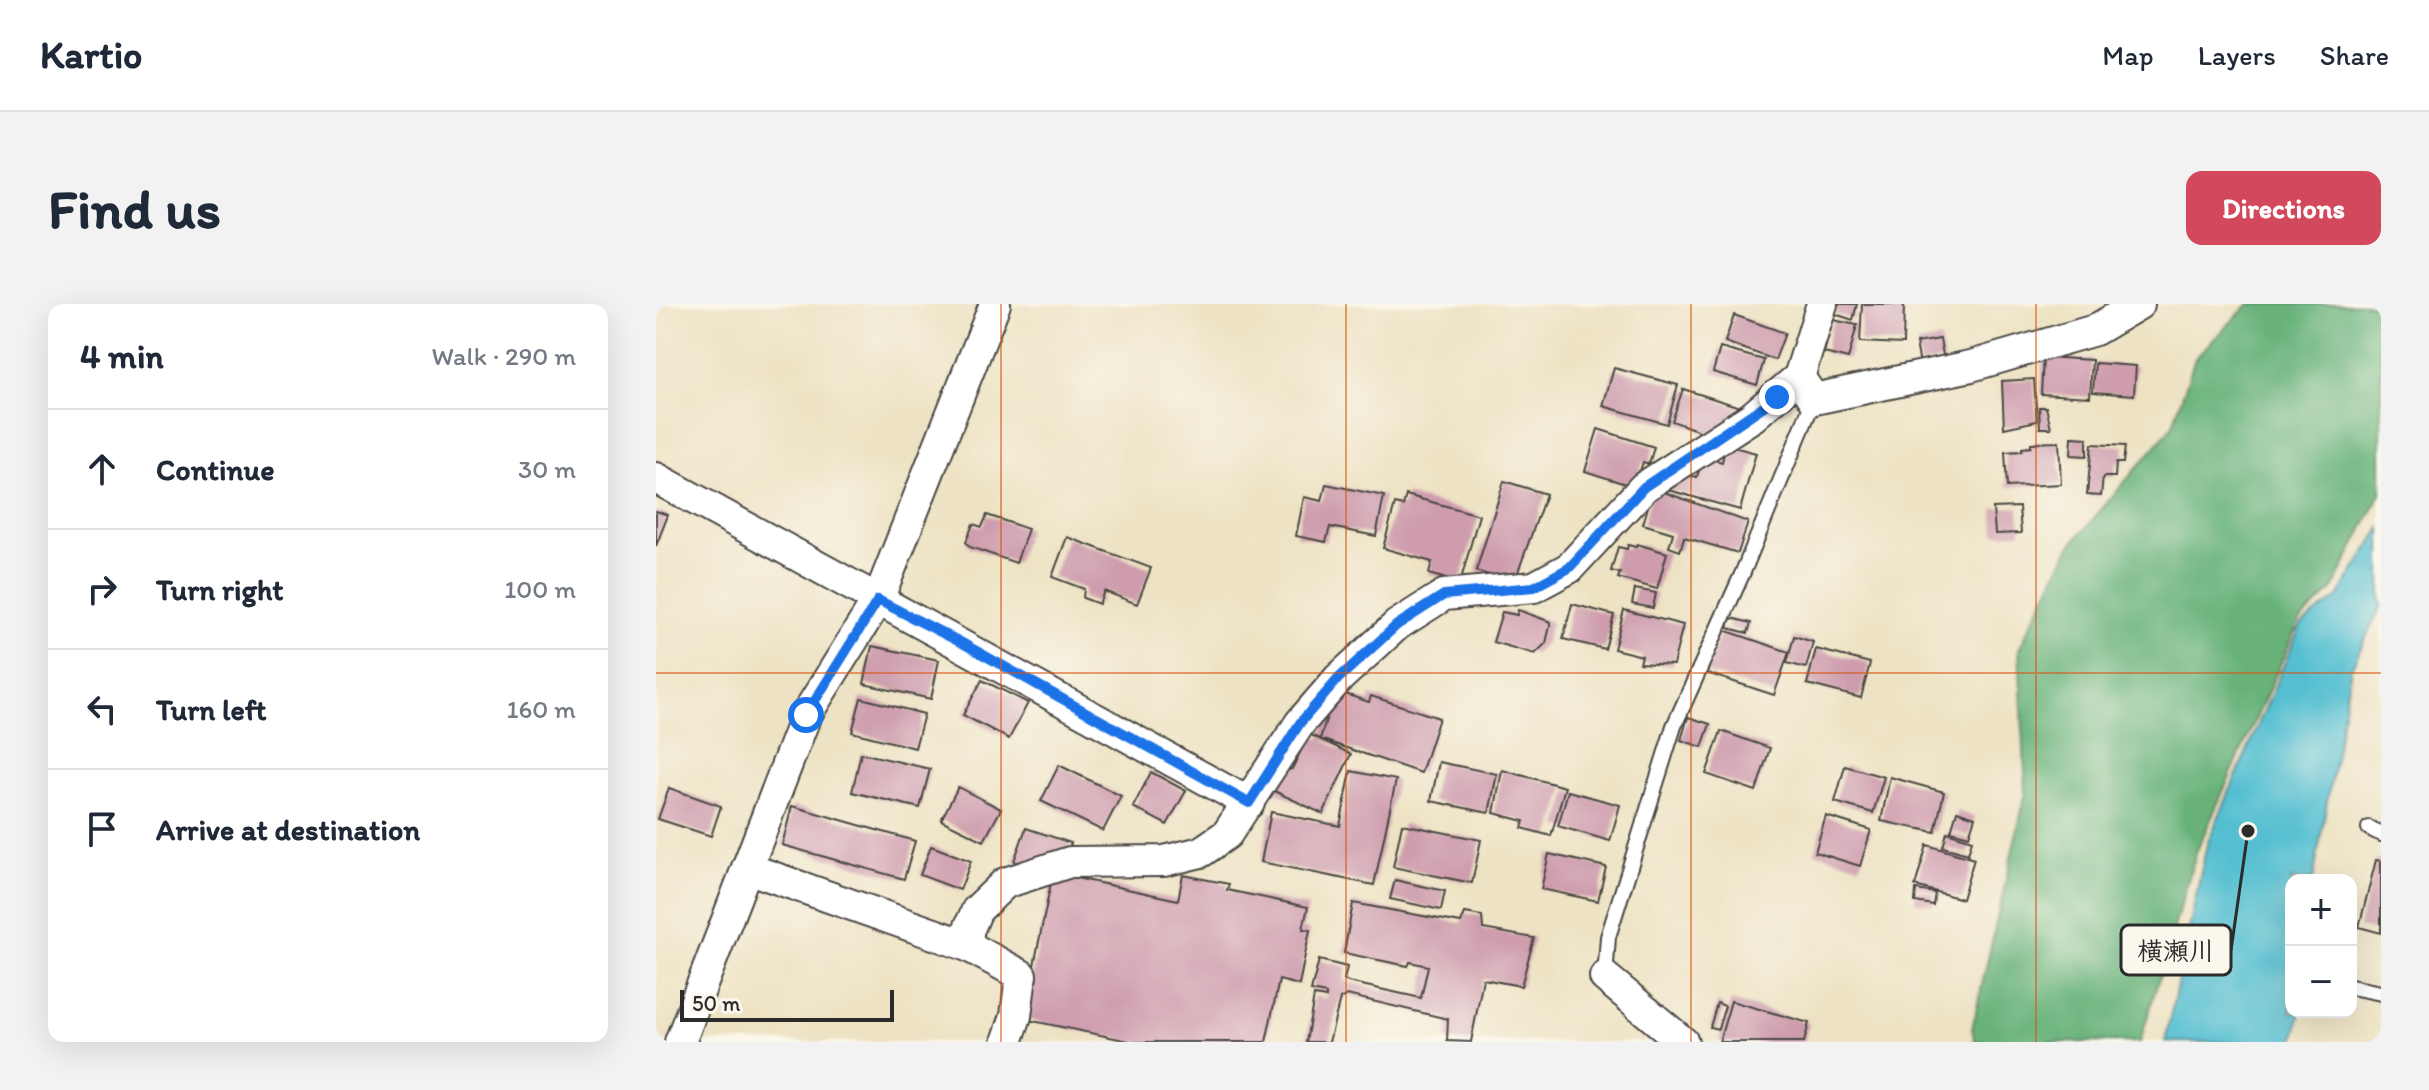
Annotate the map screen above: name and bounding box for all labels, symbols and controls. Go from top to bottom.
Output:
text: Kartio [40,32,142,78]
text: Map [2102,38,2154,72]
text: Layers [2198,38,2276,72]
text: Share [2320,38,2389,72]
button: Directions [2186,171,2381,245]
text: Find us [48,175,221,242]
text: 4 min [80,336,164,377]
text: Walk · 290 m [432,340,576,372]
route end [1759,379,1795,415]
icon: ahead [80,447,124,491]
text: Continue [156,451,275,488]
text: 30 m [518,453,576,485]
icon: right [80,567,124,611]
text: Turn right [156,571,284,608]
text: 100 m [504,573,576,605]
icon: left [80,687,124,731]
text: Turn left [156,691,267,728]
text: 160 m [506,693,576,725]
route start [788,697,824,733]
icon: arrive [80,807,124,851]
text: Arrive at destination [156,811,420,848]
map controls [2285,874,2357,1018]
button: + [2285,874,2357,946]
callout: 横瀬川 [2121,925,2231,975]
text: 横瀬川 [2137,935,2215,967]
button: − [2285,946,2357,1018]
scale bar [680,986,894,1022]
text: 50 m [692,990,741,1017]

